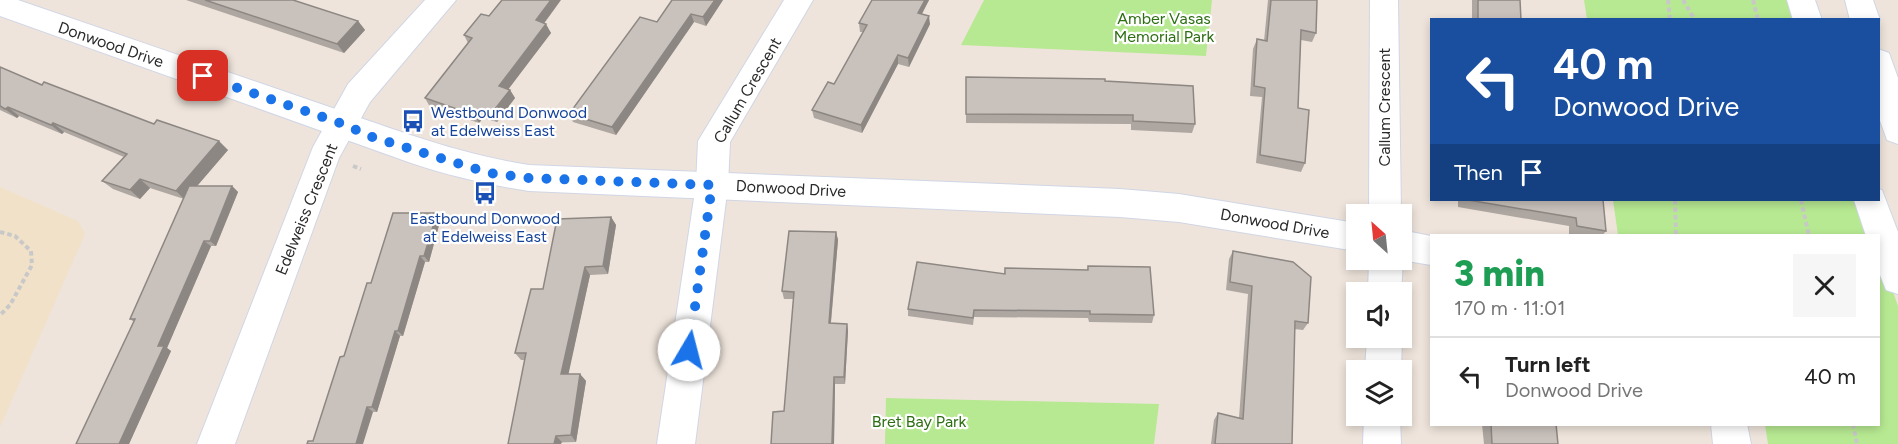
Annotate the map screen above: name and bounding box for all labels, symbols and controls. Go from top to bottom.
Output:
park label: Amber Vasas Memorial Park [1114,9,1214,46]
street label: Donwood Drive [56,18,166,72]
street label: Callum Crescent [710,34,785,146]
text: 40 m [1553,39,1653,90]
icon: left [1454,42,1532,120]
street label: Callum Crescent [1375,48,1394,166]
pin [177,50,228,101]
icon: arrive [186,59,219,92]
text: Donwood Drive [1553,90,1739,123]
place label: Westbound Donwood at Edelweiss East [431,103,587,140]
bus stop icon: Westbound Donwood at Edelweiss East [400,108,426,134]
street label: Edelweiss Crescent [271,141,342,278]
icon: arrive [1515,156,1548,189]
text: Then [1454,159,1503,186]
street label: Donwood Drive [735,176,847,201]
bus stop icon: Eastbound Donwood at Edelweiss East [472,180,498,206]
north arrow [1346,204,1412,270]
map controls [1346,204,1412,426]
street label: Donwood Drive [1219,205,1331,242]
place label: Eastbound Donwood at Edelweiss East [410,209,560,246]
text: 3 min [1454,252,1545,295]
button: close [1793,254,1856,317]
button: sound [1346,282,1412,348]
text: 170 m · 11:01 [1454,296,1565,320]
position arrow [657,318,721,382]
text: Turn left [1505,351,1591,378]
button: layers [1346,360,1412,426]
icon: left [1454,360,1487,393]
text: 40 m [1804,363,1856,390]
text: Donwood Drive [1505,378,1643,402]
park label: Bret Bay Park [872,412,967,431]

